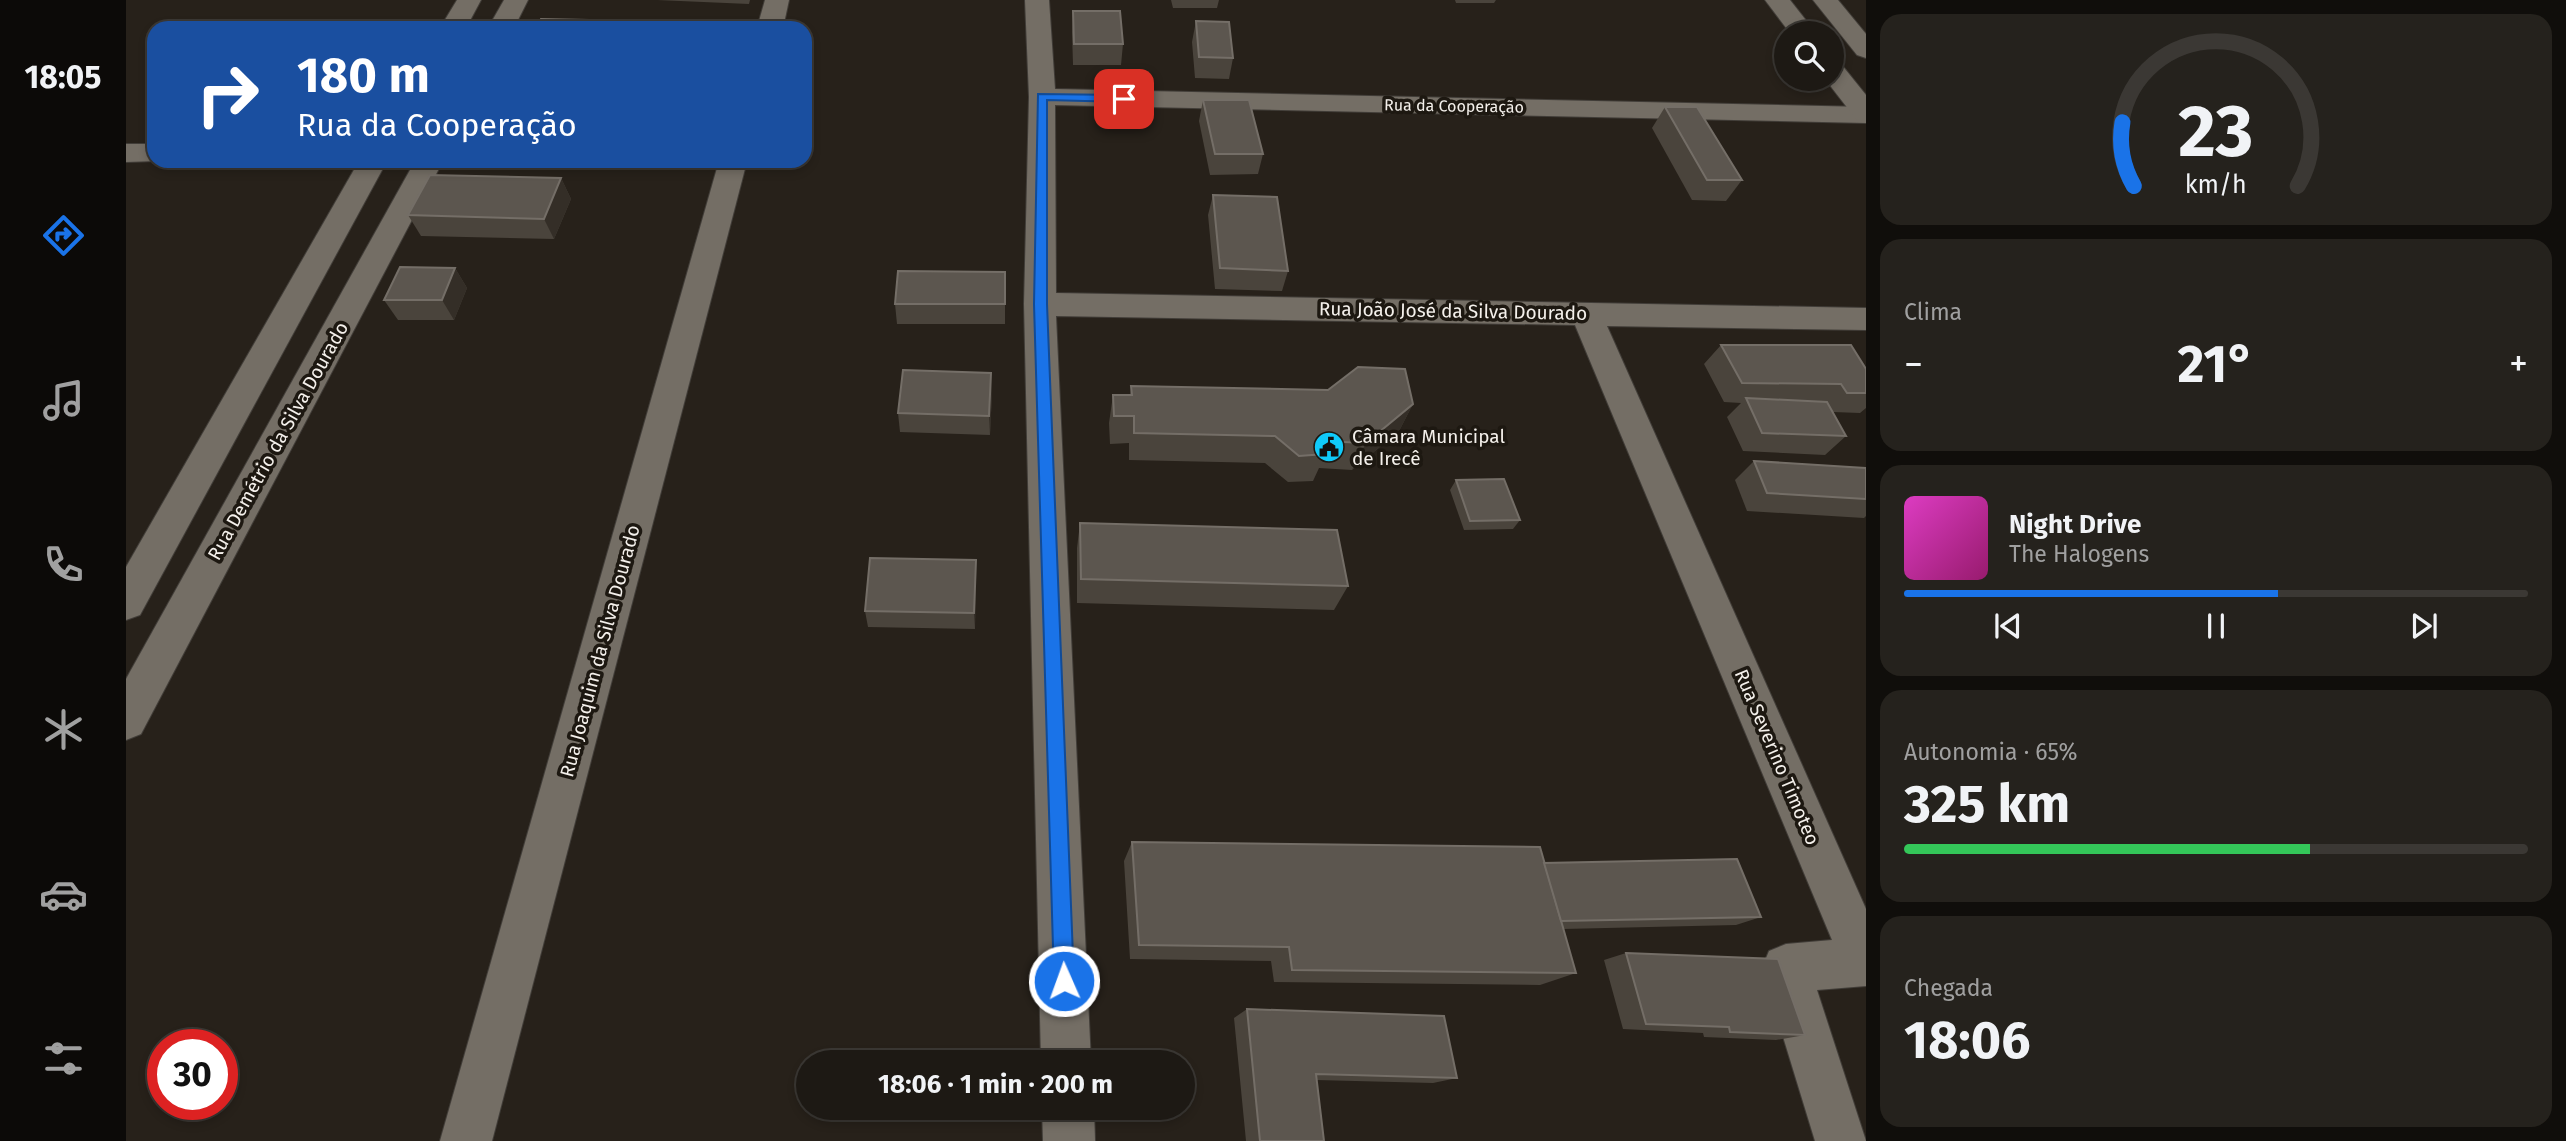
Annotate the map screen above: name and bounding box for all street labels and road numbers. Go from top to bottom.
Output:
street label: Rua da Cooperação [1384,95,1524,118]
street label: Rua João José da Silva Dourado [1319,297,1587,325]
street label: Rua Demétrio da Silva Dourado [203,318,353,564]
street label: Rua Joaquim da Silva Dourado [555,522,645,780]
street label: Rua Severino Timoteo [1730,666,1824,848]

